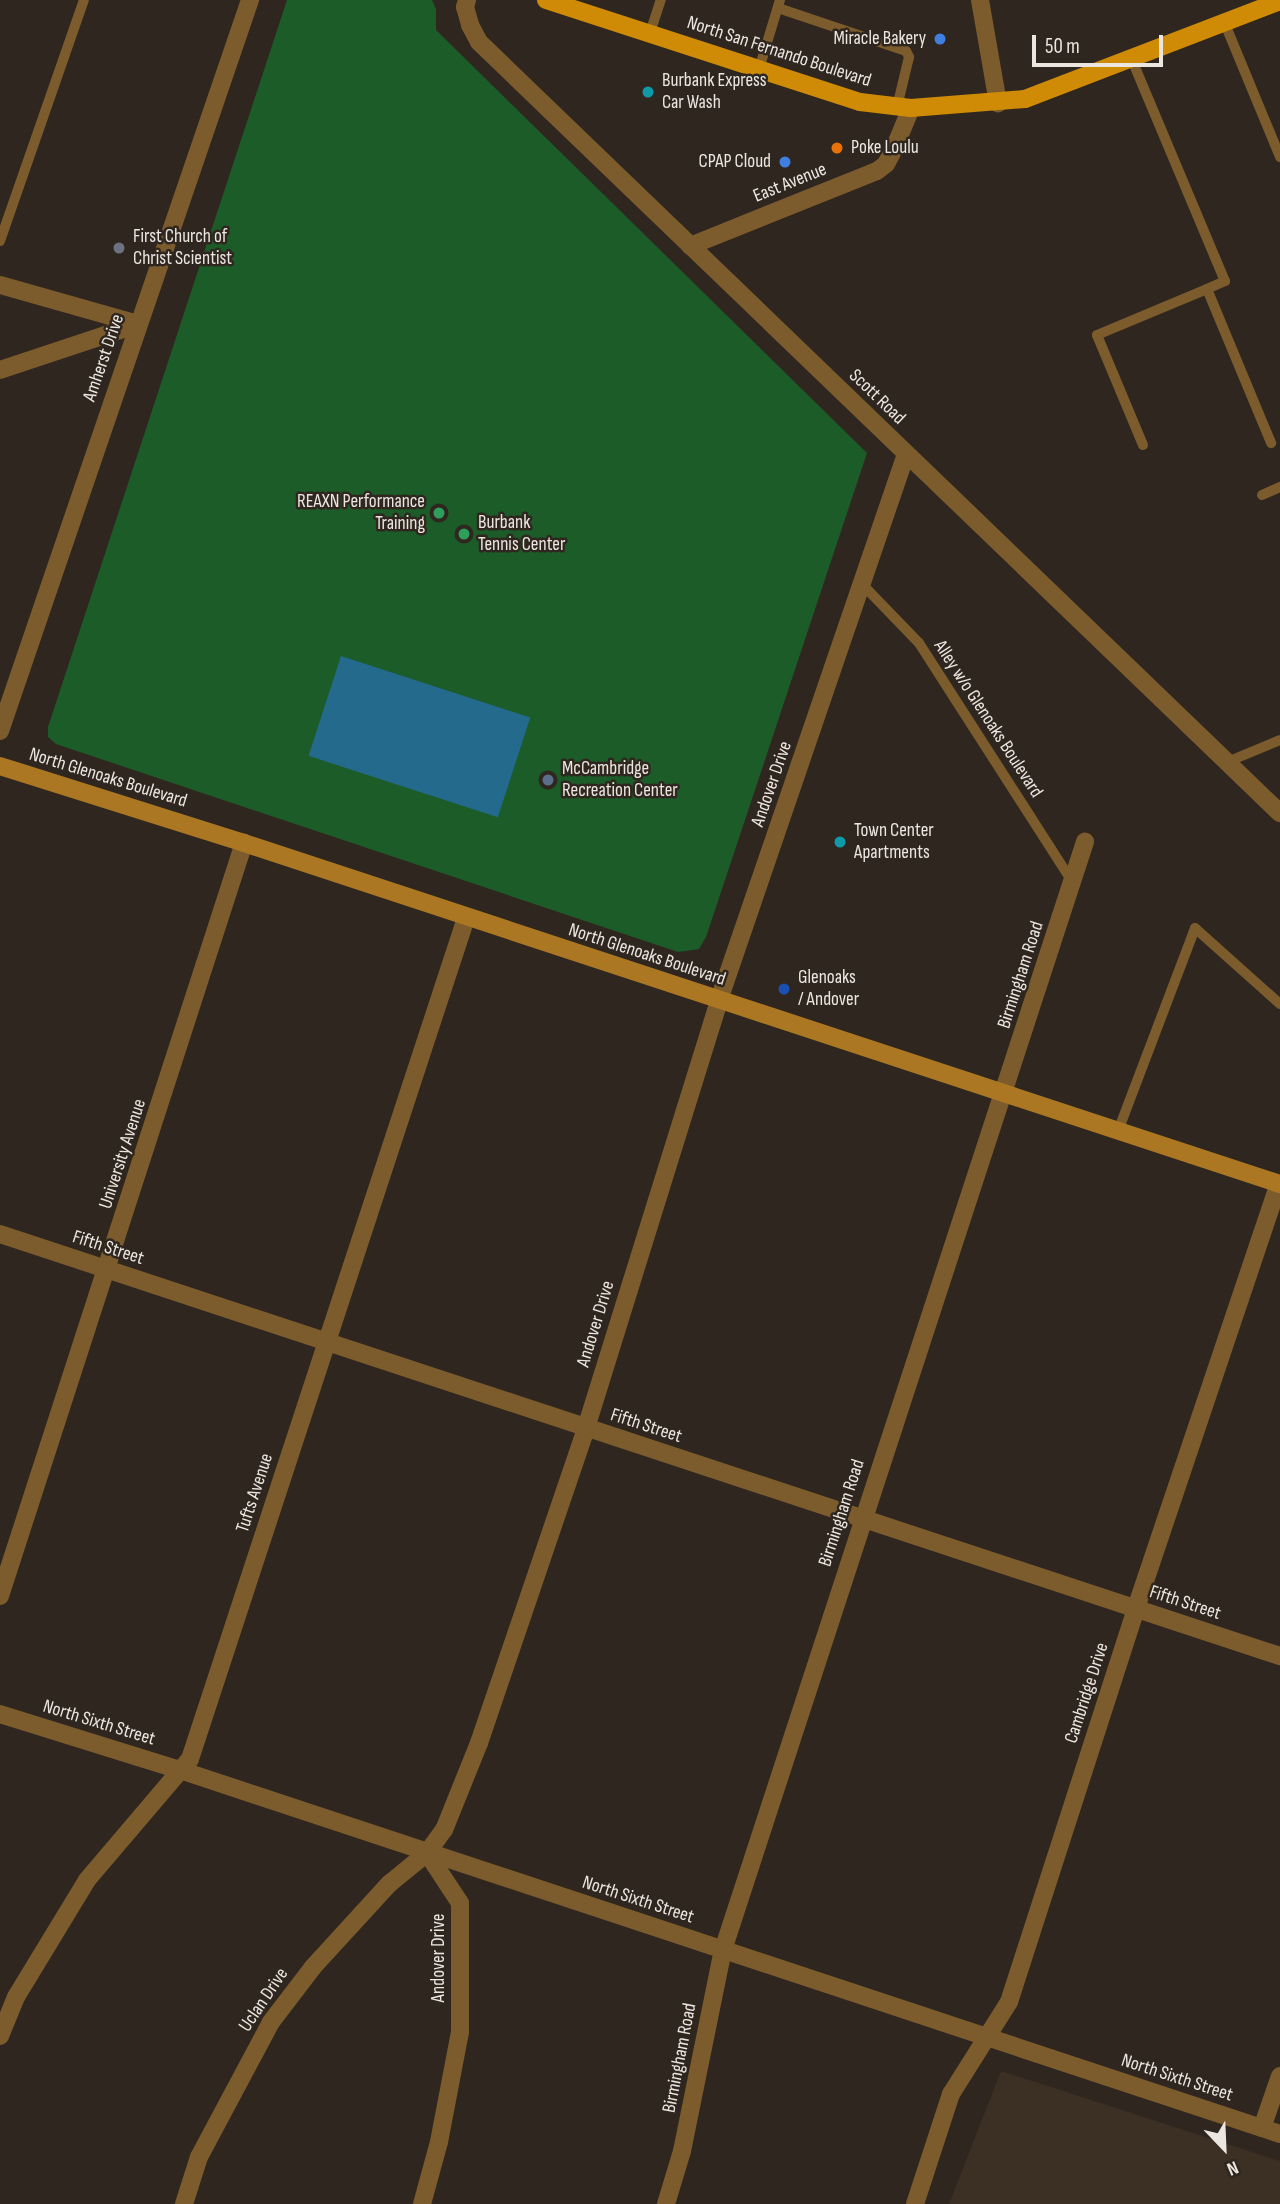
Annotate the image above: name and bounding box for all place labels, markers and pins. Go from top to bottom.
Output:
place label: Miracle Bakery [834,28,926,50]
marker: Miracle Bakery [932,31,948,47]
place label: Burbank Express Car Wash [662,70,766,114]
marker: Burbank Express Car Wash [640,84,656,100]
place label: Poke Loulu [851,137,919,159]
marker: Poke Loulu [829,140,845,156]
place label: CPAP Cloud [699,151,771,173]
marker: CPAP Cloud [777,154,793,170]
place label: First Church of Christ Scientist [133,226,232,270]
marker: First Church of Christ Scientist [111,240,127,256]
place label: REAXN Performance Training [297,491,425,535]
marker: REAXN Performance Training [431,505,447,521]
place label: Burbank Tennis Center [478,512,565,556]
marker: Burbank Tennis Center [456,526,472,542]
place label: McCambridge Recreation Center [562,758,678,802]
marker: McCambridge Recreation Center [540,772,556,788]
place label: Town Center Apartments [854,820,934,864]
marker: Town Center Apartments [832,834,848,850]
place label: Glenoaks / Andover [798,967,859,1011]
marker: Glenoaks / Andover [776,981,792,997]

